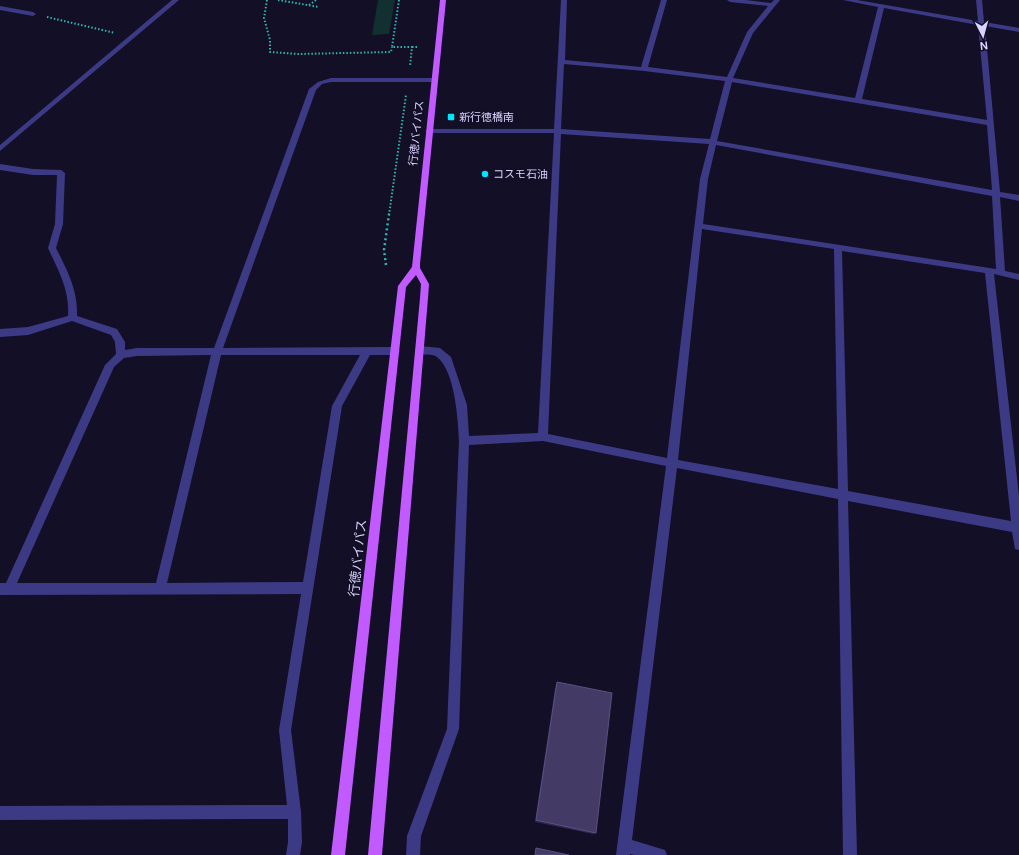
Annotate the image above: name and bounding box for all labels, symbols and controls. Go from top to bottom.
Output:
north arrow [963,16,1003,56]
text: N [979,39,989,53]
street label: 行徳バイパス [406,100,426,166]
place label: 新行徳橋南 [459,110,514,124]
marker: 新行徳橋南 [446,112,456,122]
place label: コスモ石油 [493,167,548,181]
marker: コスモ石油 [480,169,490,179]
street label: 行徳バイパス [345,519,370,598]

